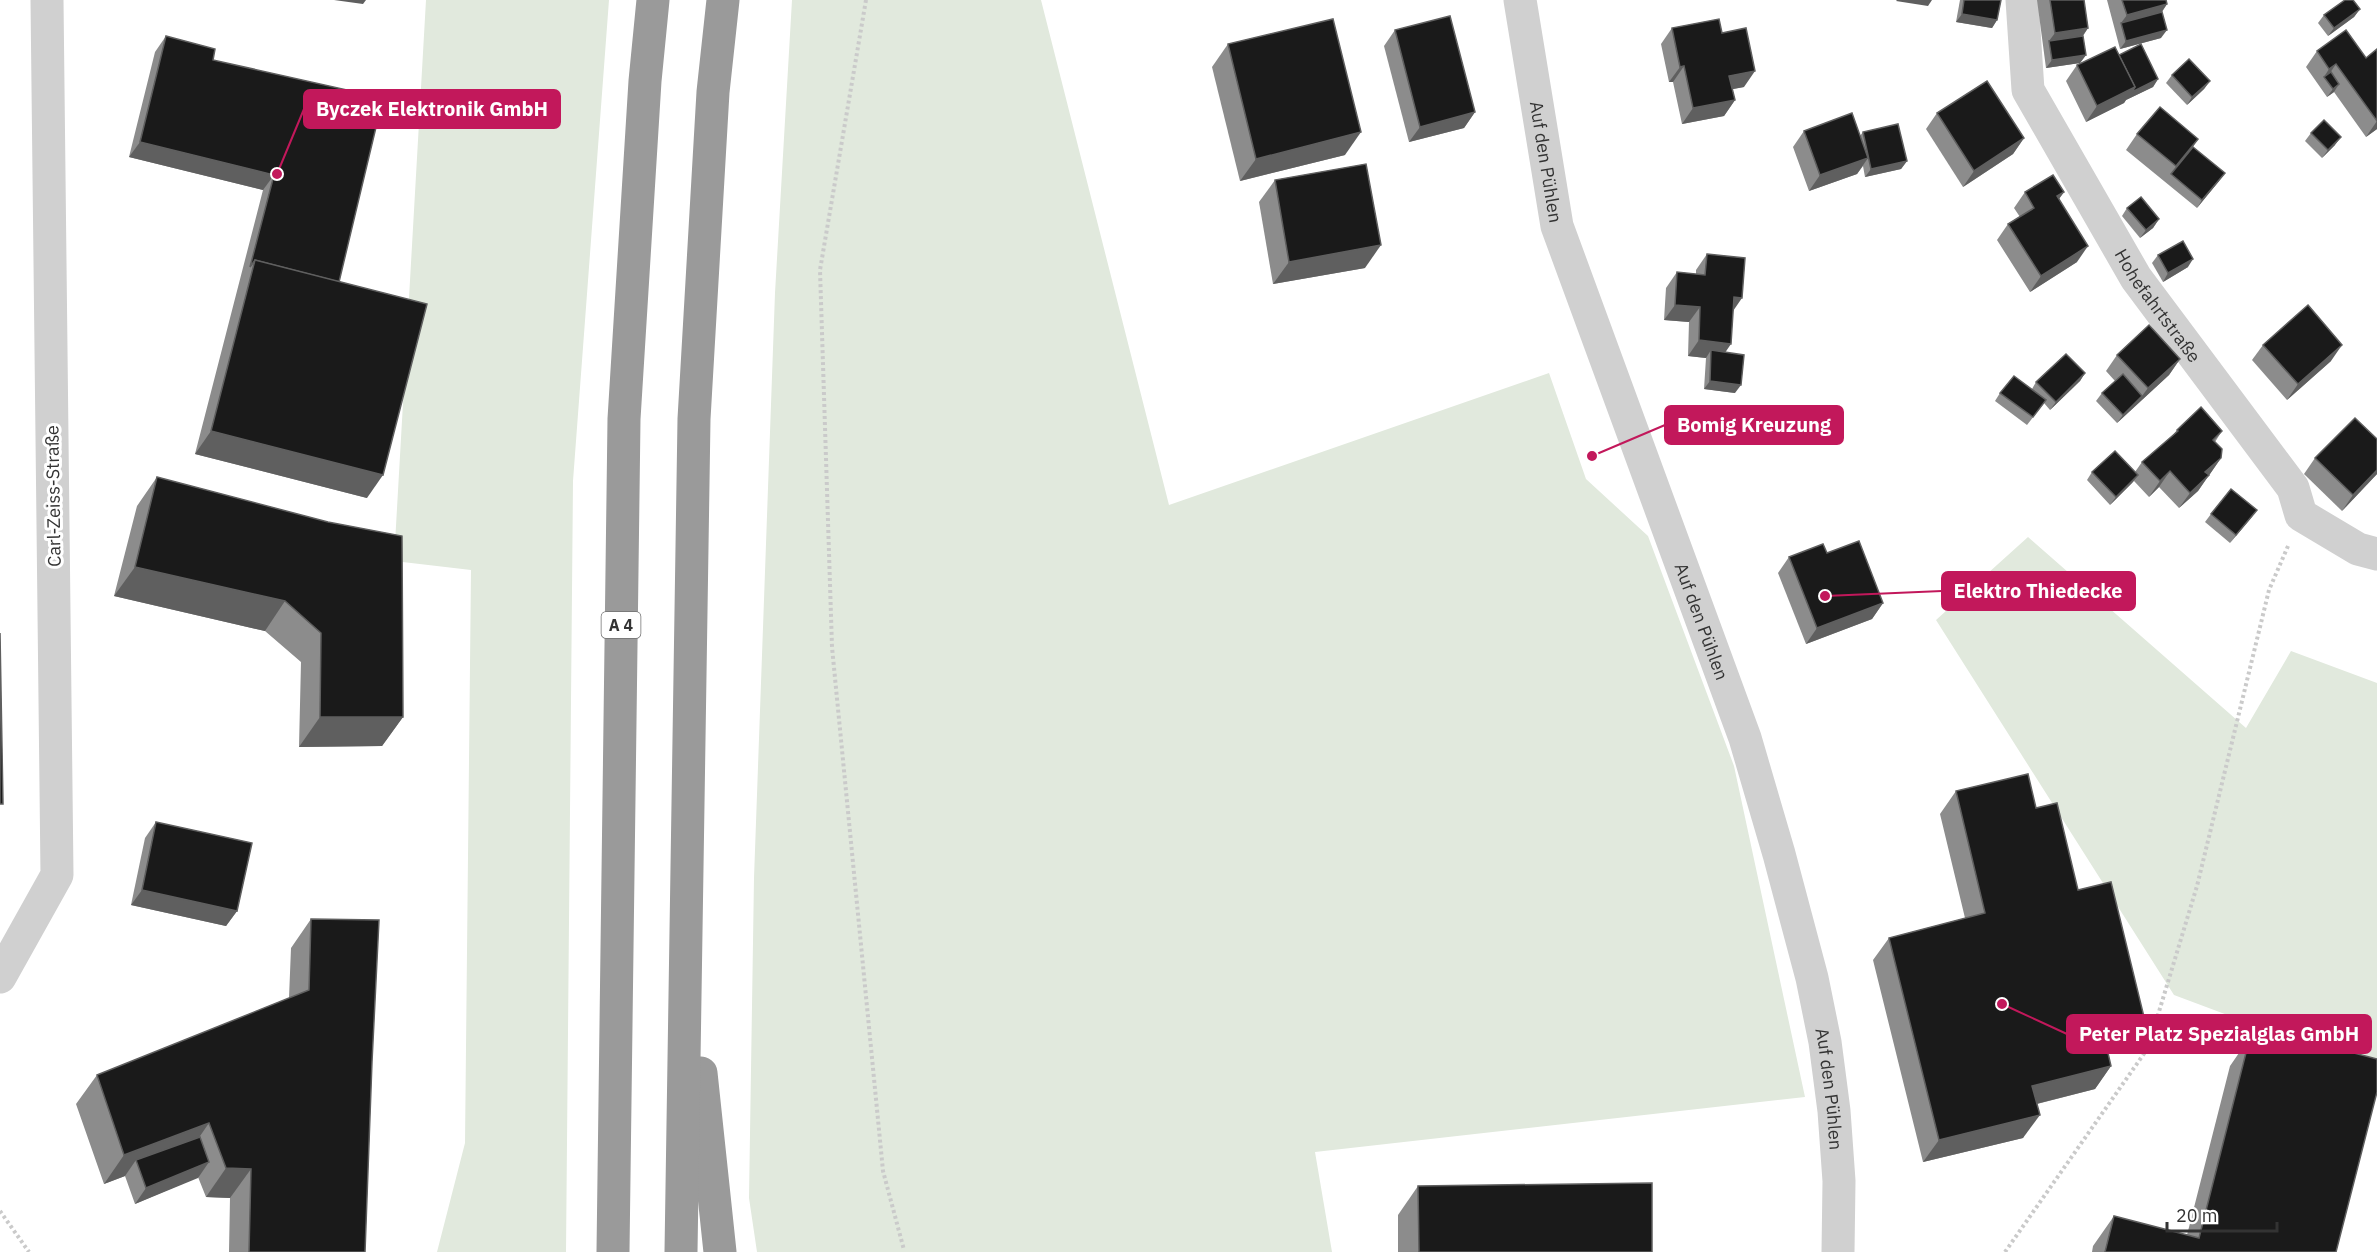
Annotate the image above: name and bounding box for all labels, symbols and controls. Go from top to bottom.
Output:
callout: Byczek Elektronik GmbH [304,90,560,128]
text: Byczek Elektronik GmbH [316,95,548,122]
street label: Auf den Pühlen [1525,99,1568,224]
street label: Hohefahrtstraße [2110,244,2206,367]
callout: Bomig Kreuzung [1665,406,1843,444]
text: Bomig Kreuzung [1677,411,1832,438]
street label: Carl-Zeiss-Straße [40,425,66,567]
street label: Auf den Pühlen [1670,559,1734,683]
callout: Elektro Thiedecke [1942,572,2135,610]
text: Elektro Thiedecke [1954,577,2122,604]
road number: A 4 [602,612,640,638]
callout: Peter Platz Spezialglas GmbH [2067,1015,2371,1053]
text: Peter Platz Spezialglas GmbH [2079,1020,2359,1047]
street label: Auf den Pühlen [1811,1026,1848,1151]
scale bar [2167,1195,2276,1233]
text: 20 m [2176,1204,2218,1227]

